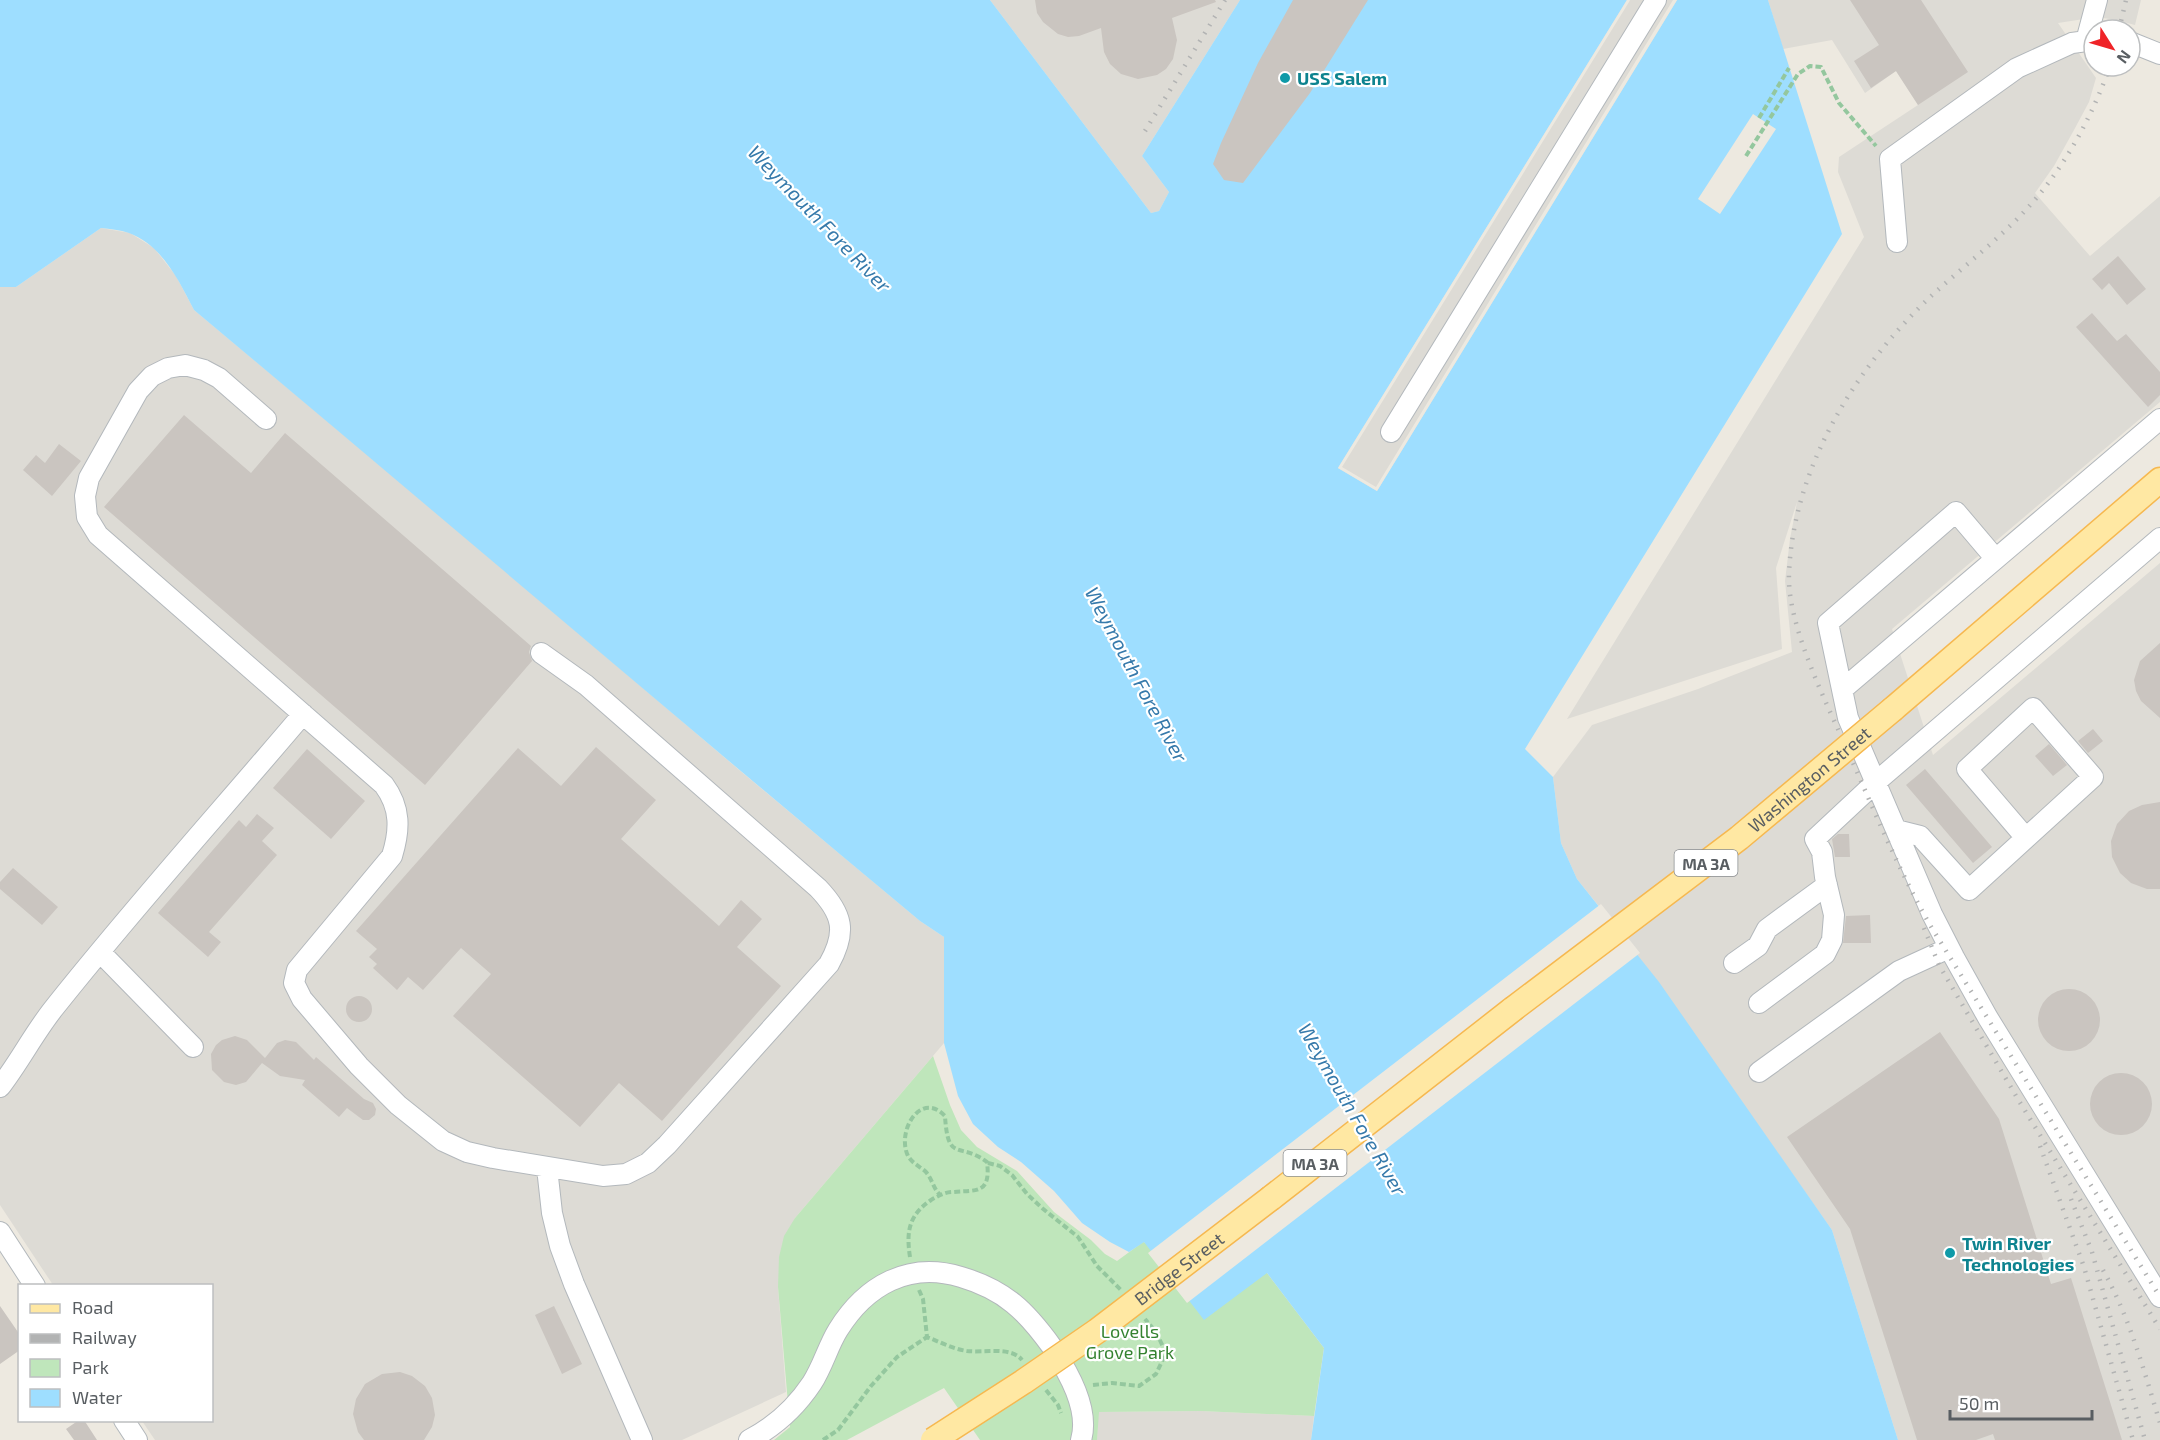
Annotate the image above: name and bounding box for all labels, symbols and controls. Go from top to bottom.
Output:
north arrow [2082,18,2142,78]
text: N [2113,47,2135,68]
place label: USS Salem [1297,67,1387,89]
marker: USS Salem [1278,71,1292,85]
water label: Weymouth Fore River [743,140,897,298]
water label: Weymouth Fore River [1080,582,1194,767]
street label: Washington Street [1744,722,1875,837]
road number: MA 3A [1674,850,1738,876]
water label: Weymouth Fore River [1293,1019,1413,1201]
road number: MA 3A [1284,1150,1346,1176]
street label: Bridge Street [1130,1227,1228,1310]
place label: Twin River Technologies [1962,1232,2074,1275]
marker: Twin River Technologies [1943,1246,1957,1260]
legend [18,1284,213,1422]
text: Road [72,1296,113,1318]
park label: Lovells Grove Park [1086,1320,1174,1363]
text: Railway [72,1326,137,1348]
text: Park [72,1356,109,1378]
scale bar [1950,1383,2092,1421]
text: Water [72,1386,122,1408]
text: 50 m [1959,1392,1999,1414]

